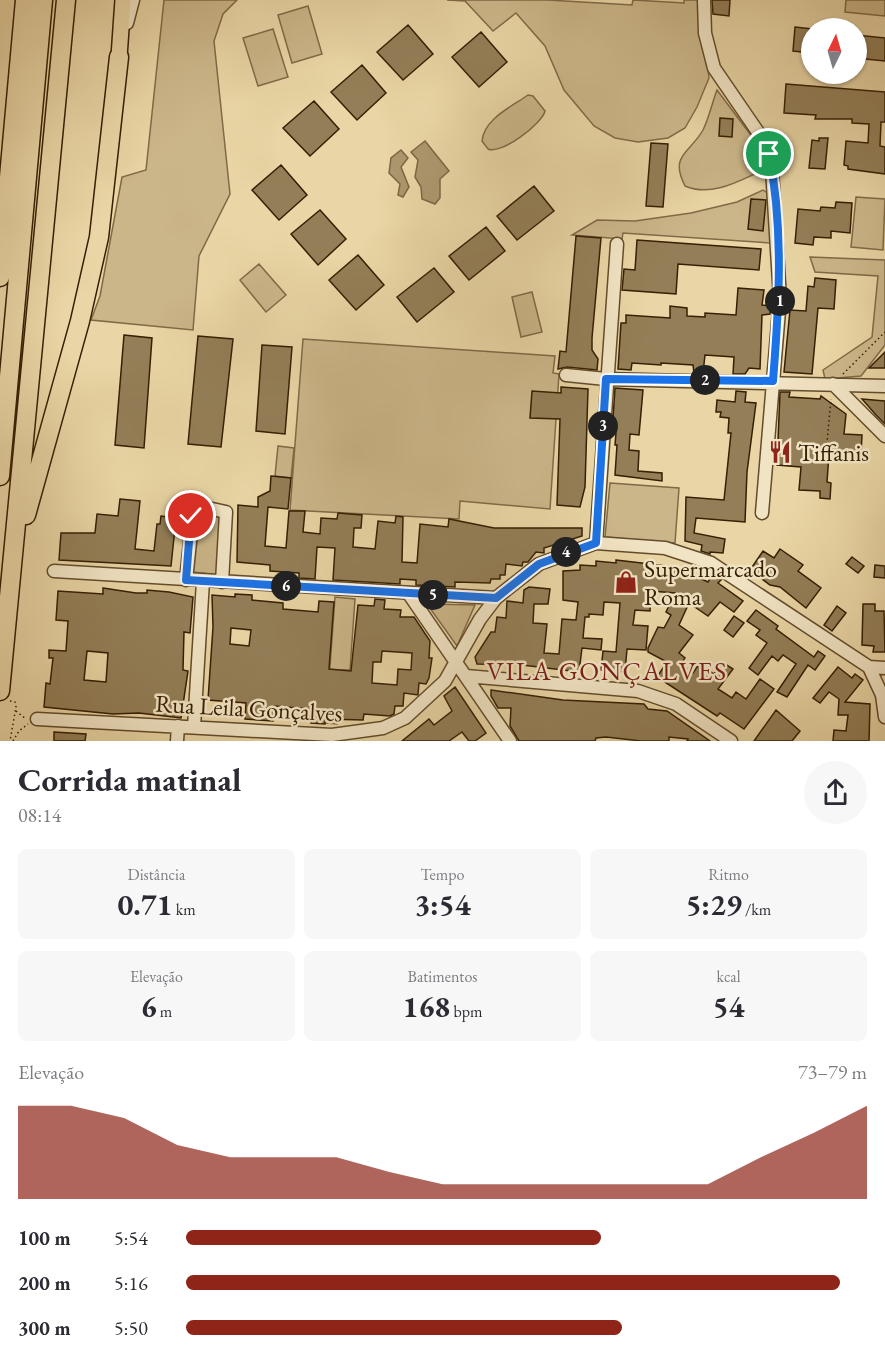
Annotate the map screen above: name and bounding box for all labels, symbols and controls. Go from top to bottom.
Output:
north arrow [801,18,867,84]
map controls [801,18,867,84]
pin [743,128,794,179]
icon: arrive [752,137,785,170]
pin: 1 [765,286,795,316]
text: 1 [776,290,784,311]
pin: 2 [690,365,720,395]
text: 2 [701,369,709,390]
pin: 3 [588,411,618,441]
text: 3 [599,415,607,436]
place label: Tiffanis [798,437,869,468]
restaurant icon: Tiffanis [767,439,793,465]
pin [165,490,216,541]
icon: check [174,499,207,532]
pin: 4 [551,537,581,567]
text: 4 [562,541,570,562]
place label: Supermarcado Roma [644,553,777,612]
shop icon: Supermarcado Roma [613,569,639,595]
pin: 6 [271,571,301,601]
text: 6 [282,575,290,596]
pin: 5 [418,580,448,610]
text: 5 [429,584,437,605]
district label: VILA GONÇALVES [487,654,727,688]
street label: Rua Leila Gonçalves [155,688,343,728]
text: Corrida matinal [18,758,241,801]
button: share [804,761,867,824]
text: 08:14 [18,802,61,828]
text: Distância [128,864,185,885]
text: Tempo [421,864,464,885]
text: Ritmo [708,864,749,885]
text: 0.71 [117,885,172,924]
text: 3:54 [414,885,471,924]
text: 5:29 [686,885,742,924]
text: km [172,899,196,920]
text: /km [742,899,771,920]
text: Elevação [130,966,183,987]
text: Batimentos [408,966,477,987]
text: kcal [716,966,741,987]
text: 6 [141,987,157,1026]
text: 168 [403,987,450,1026]
text: 54 [713,987,744,1026]
text: m [157,1001,172,1022]
text: bpm [450,1001,482,1022]
text: Elevação [18,1059,84,1085]
text: 73–79 m [798,1059,867,1085]
text: 100 m [18,1225,71,1251]
text: 5:54 [114,1225,148,1251]
text: 200 m [18,1270,71,1296]
text: 5:16 [114,1270,148,1296]
text: 300 m [18,1315,71,1341]
text: 5:50 [114,1315,148,1341]

